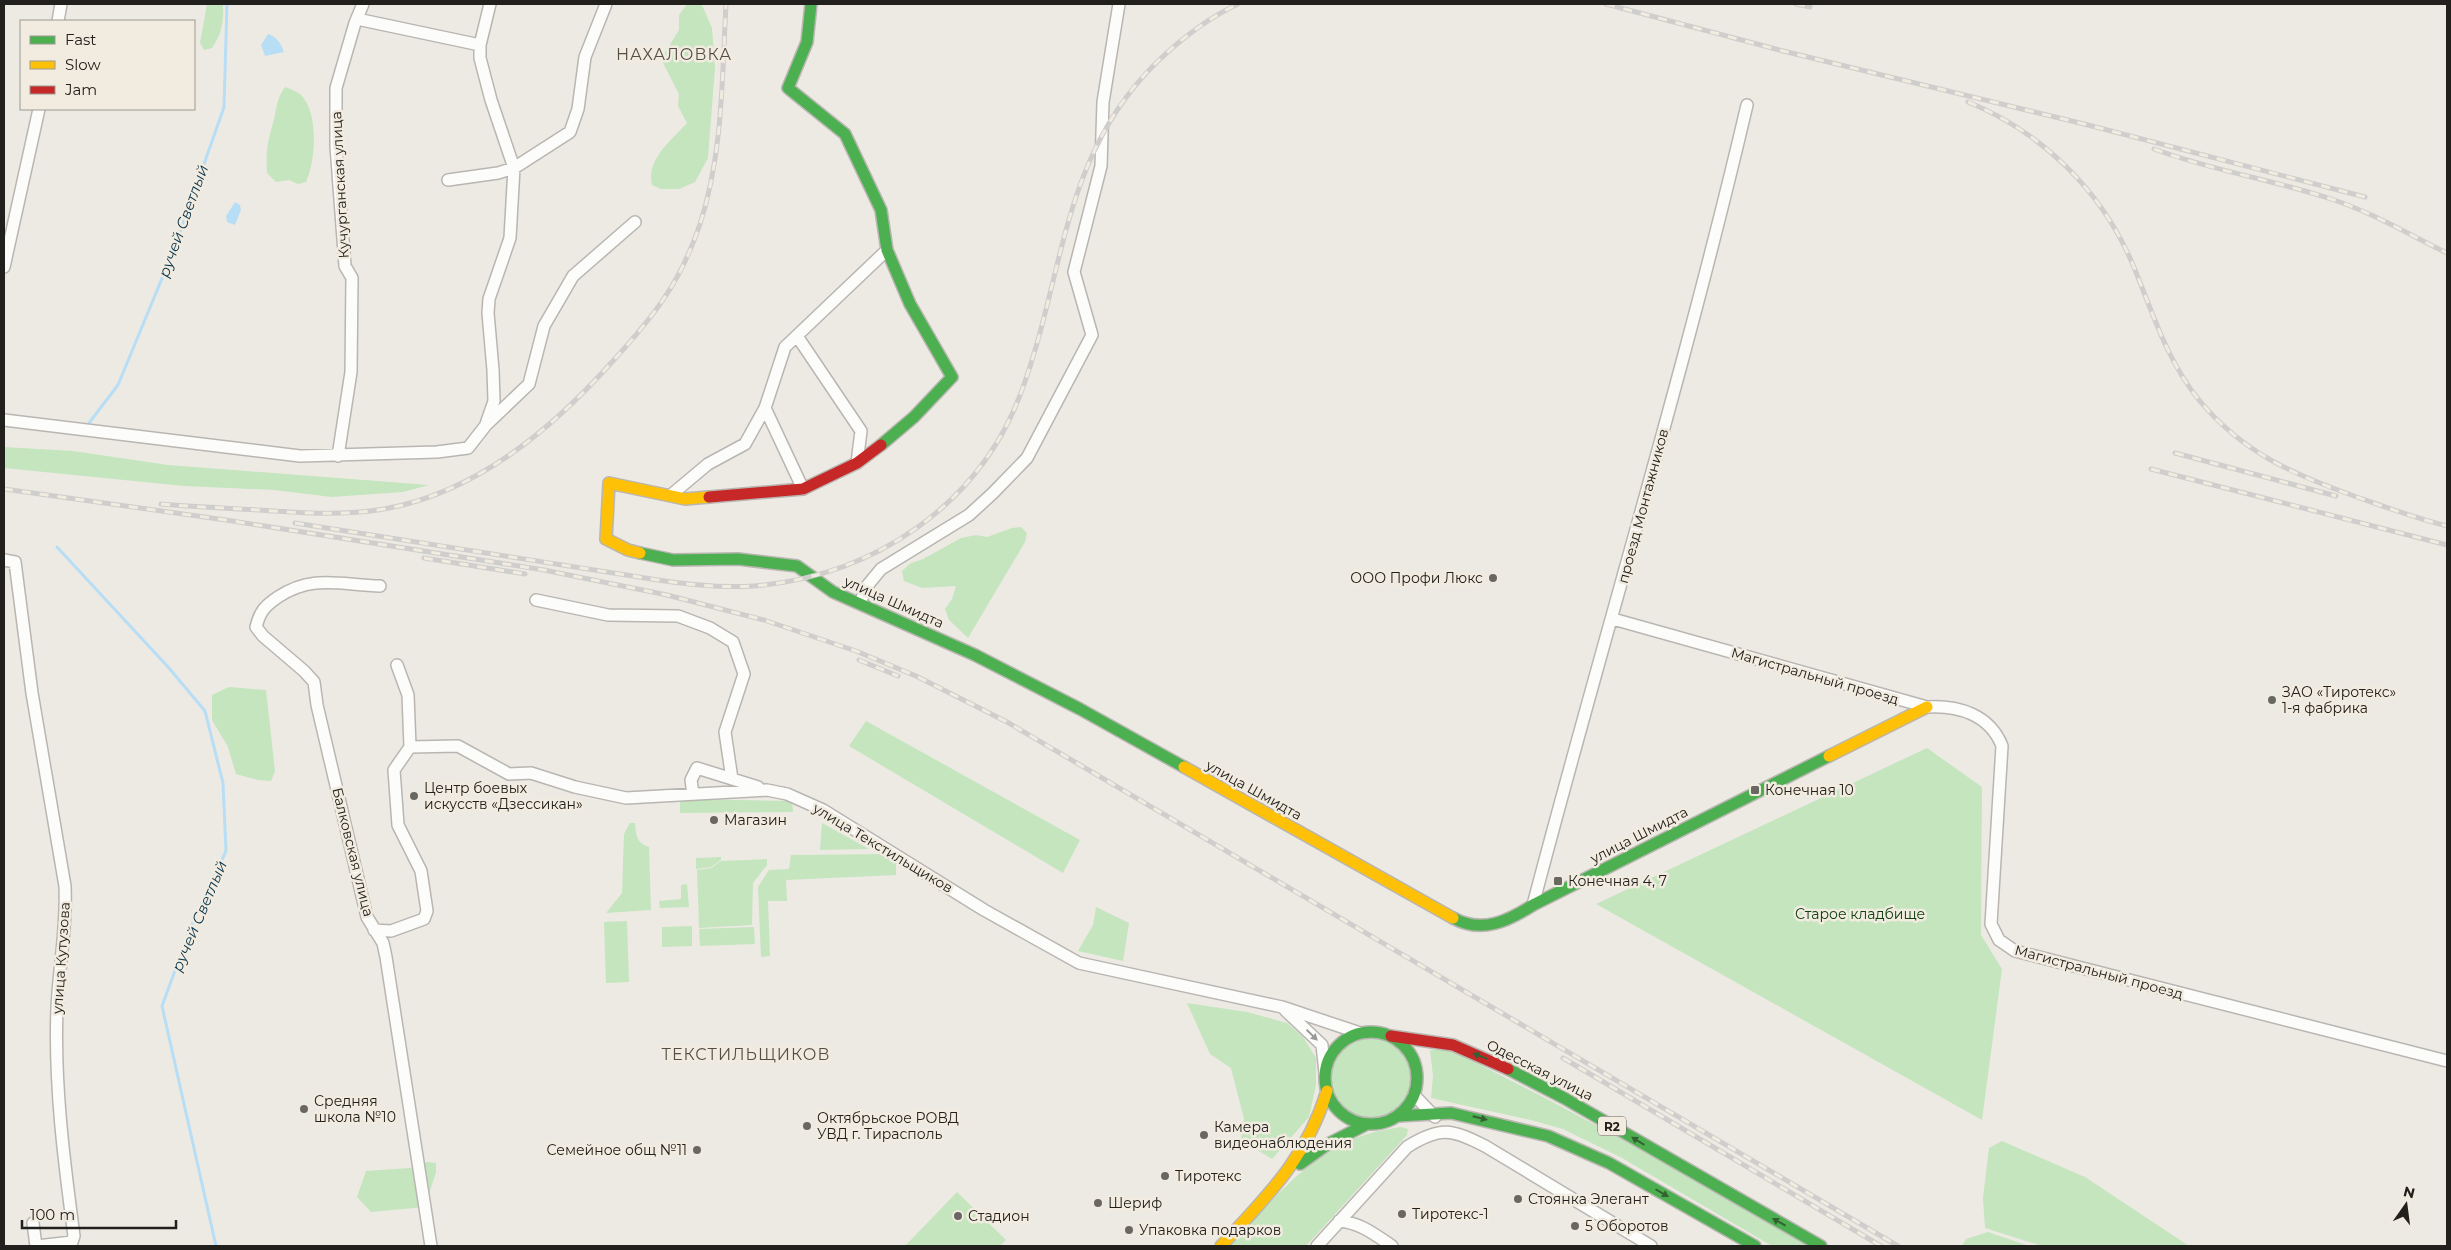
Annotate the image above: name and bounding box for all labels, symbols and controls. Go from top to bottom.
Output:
legend [20,20,195,110]
text: Fast [65,30,96,49]
district label: НАХАЛОВКА [616,45,732,64]
text: Slow [65,55,101,74]
text: Jam [64,80,97,99]
street label: Кучурганская улица [327,111,353,259]
water label: ручей Светлый [154,162,212,280]
street label: проезд Монтажников [1614,427,1672,585]
place label: ООО Профи Люкс [1350,569,1483,587]
street label: улица Шмидта [840,572,947,632]
marker: ООО Профи Люкс [1487,572,1499,584]
street label: Магистральный проезд [1729,643,1901,709]
place label: ЗАО «Тиротекс» 1-я фабрика [2282,683,2396,717]
marker: ЗАО «Тиротекс» 1-я фабрика [2266,694,2278,706]
street label: улица Шмидта [1202,756,1305,824]
place label: Центр боевых искусств «Дзессикан» [424,779,583,813]
place label: Конечная 10 [1765,781,1854,799]
marker: Конечная 10 [1749,784,1761,796]
street label: Балковская улица [328,786,378,918]
marker: Центр боевых искусств «Дзессикан» [408,790,420,802]
street label: улица Текстильщиков [809,799,956,897]
street label: улица Шмидта [1586,803,1691,868]
place label: Магазин [724,811,787,829]
marker: Магазин [708,814,720,826]
water label: ручей Светлый [167,858,231,974]
place label: Конечная 4, 7 [1568,872,1667,890]
marker: Конечная 4, 7 [1552,875,1564,887]
street label: улица Кутузова [48,901,74,1016]
park label: Старое кладбище [1795,905,1925,923]
street label: Магистральный проезд [2013,941,2185,1003]
one-way arrow [1306,1029,1318,1041]
street label: Одесская улица [1484,1035,1596,1105]
district label: ТЕКСТИЛЬЩИКОВ [662,1045,830,1064]
one-way arrow [1472,1052,1487,1060]
place label: Средняя школа №10 [314,1092,396,1126]
marker: Средняя школа №10 [298,1103,310,1115]
place label: Октябрьское РОВД УВД г. Тирасполь [817,1109,959,1143]
one-way arrow [1473,1114,1488,1122]
road number: R2 [1598,1116,1626,1136]
place label: Камера видеонаблюдения [1214,1118,1352,1152]
marker: Октябрьское РОВД УВД г. Тирасполь [801,1120,813,1132]
marker: Камера видеонаблюдения [1198,1129,1210,1141]
one-way arrow [1631,1137,1644,1146]
place label: Семейное общ №11 [547,1141,687,1159]
marker: Семейное общ №11 [691,1144,703,1156]
place label: Тиротекс [1175,1167,1242,1185]
marker: Тиротекс [1159,1170,1171,1182]
north arrow [2381,1180,2431,1230]
text: N [2401,1182,2417,1202]
one-way arrow [1655,1189,1668,1198]
place label: Стоянка Элегант [1528,1190,1649,1208]
marker: Стоянка Элегант [1512,1193,1524,1205]
place label: Шериф [1108,1194,1162,1212]
marker: Шериф [1092,1197,1104,1209]
scale bar [22,1198,176,1230]
text: 100 m [30,1205,75,1224]
place label: Тиротекс-1 [1412,1205,1489,1223]
place label: Стадион [968,1207,1030,1225]
marker: Тиротекс-1 [1396,1208,1408,1220]
marker: Стадион [952,1210,964,1222]
place label: 5 Оборотов [1585,1217,1669,1235]
one-way arrow [1772,1218,1785,1227]
marker: 5 Оборотов [1569,1220,1581,1232]
place label: Упаковка подарков [1139,1221,1281,1239]
marker: Упаковка подарков [1123,1224,1135,1236]

